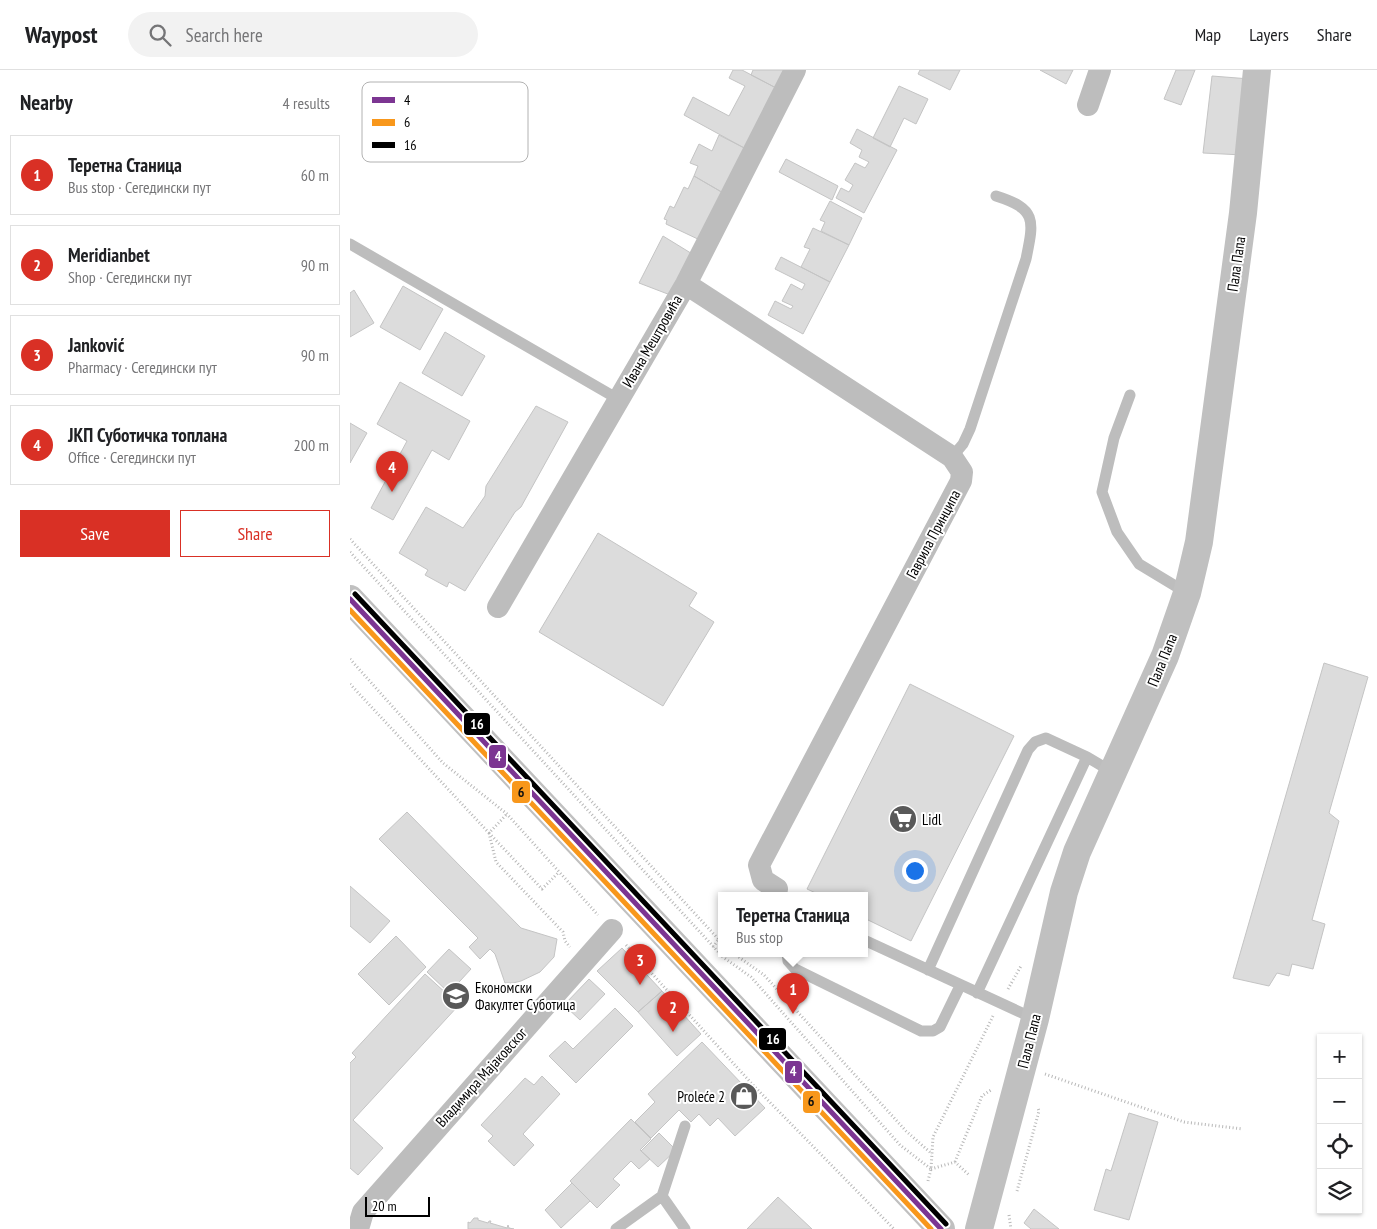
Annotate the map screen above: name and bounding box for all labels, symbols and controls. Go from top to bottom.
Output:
search box [128,12,478,57]
text: Waypost [25,19,98,50]
icon: search [146,21,174,49]
text: Search here [186,23,263,47]
text: Map [1195,23,1221,46]
text: Layers [1249,23,1289,46]
text: Share [1317,23,1352,46]
legend [362,82,528,162]
text: Nearby [20,89,73,116]
text: 4 [404,91,411,109]
text: 4 results [283,93,330,113]
text: 6 [404,113,410,131]
text: 16 [404,136,417,154]
text: Теретна Станица [68,153,182,177]
text: 1 [33,165,41,185]
text: 60 m [301,165,329,185]
text: Bus stop · Сегедински пут [68,177,211,197]
street label: Пала Папа [1223,235,1249,293]
text: Meridianbet [68,243,150,267]
text: 2 [33,255,41,275]
text: 90 m [301,255,329,275]
text: Shop · Сегедински пут [68,267,192,287]
street label: Ивана Мештровића [618,291,686,391]
text: Janković [68,333,124,357]
text: 3 [33,345,41,365]
text: 90 m [301,345,329,365]
text: Pharmacy · Сегедински пут [68,357,217,377]
text: ЈКП Суботичка топлана [68,423,227,447]
text: 4 [33,435,41,455]
text: 200 m [294,435,329,455]
text: Office · Сегедински пут [68,447,196,467]
pin: 4 [376,451,408,492]
street label: Гаврила Принципа [902,486,964,582]
button: Save [20,510,170,557]
button: Share [180,510,330,557]
street label: Пала Папа [1143,631,1181,689]
line badge: 16 [463,712,491,736]
text: 16 [470,715,484,733]
line badge: 4 [488,744,507,769]
text: 4 [495,747,502,765]
line badge: 6 [511,780,531,804]
text: 6 [518,783,525,801]
supermarket icon: Lidl [888,804,918,834]
place label: Lidl [922,810,942,829]
your location [902,858,928,884]
popup [718,892,868,957]
text: Теретна Станица [736,903,850,927]
text: Bus stop [736,927,783,947]
pin: 3 [624,944,656,985]
pin: 1 [777,973,809,1014]
place label: Економски Факултет Суботица [475,978,575,1014]
school or university icon: Економски Факултет Суботица [441,981,471,1011]
pin: 2 [657,991,689,1032]
street label: Пала Папа [1013,1012,1045,1070]
street label: Владимира Мајаковског [431,1023,531,1131]
line badge: 16 [758,1027,787,1051]
text: 16 [766,1030,780,1048]
map controls [1317,1034,1362,1214]
button: + [1317,1034,1362,1079]
line badge: 4 [784,1060,803,1084]
text: 4 [790,1062,797,1080]
button: − [1317,1079,1362,1124]
shop icon: Proleće 2 [729,1081,759,1111]
place label: Proleće 2 [677,1087,725,1106]
line badge: 6 [802,1090,821,1114]
text: 6 [808,1092,815,1110]
button: locate [1317,1124,1362,1169]
button: layers [1317,1169,1362,1214]
scale bar [365,1194,430,1217]
text: 20 m [372,1197,397,1215]

